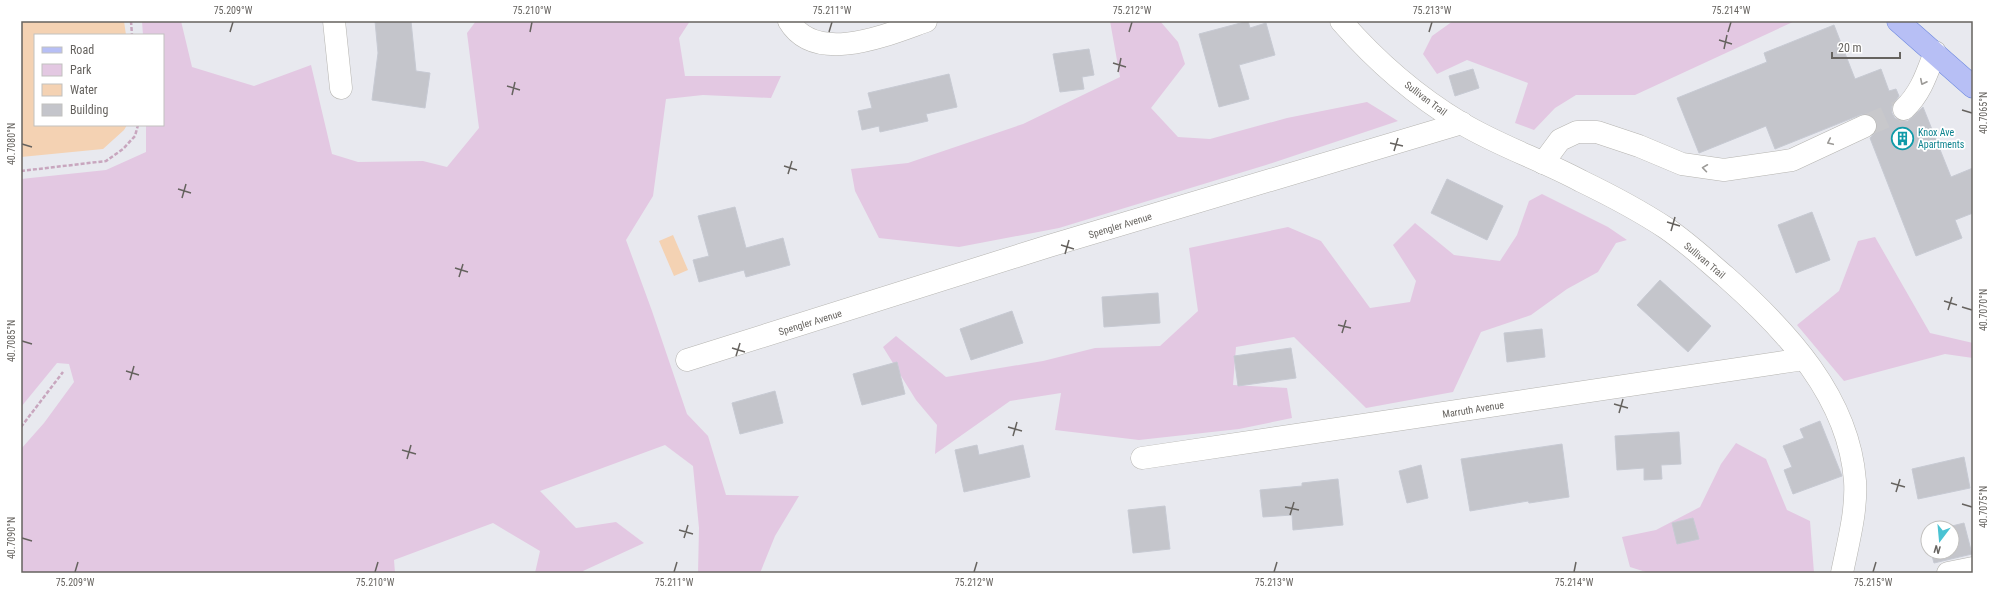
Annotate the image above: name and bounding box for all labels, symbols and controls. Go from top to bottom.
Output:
text: 75.209°W [214,5,253,16]
text: 75.210°W [513,5,552,16]
text: 75.211°W [813,5,852,16]
text: 75.212°W [1113,5,1152,16]
text: 75.213°W [1413,5,1452,16]
text: 75.214°W [1712,5,1751,16]
legend [34,34,164,126]
scale bar [1832,34,1900,60]
text: 20 m [1838,41,1862,55]
text: Road [70,43,94,57]
text: Park [70,63,92,77]
one-way arrow [1920,78,1928,86]
street label: Sullivan Trail [1402,79,1449,118]
text: Water [70,83,98,97]
text: 40.7065°N [1978,92,1989,134]
text: Building [70,103,108,117]
text: 40.7080°N [6,123,17,165]
building icon: Knox Ave Apartments [1890,125,1916,151]
place label: Knox Ave Apartments [1918,127,1965,150]
one-way arrow [1826,138,1833,146]
one-way arrow [1702,164,1708,173]
street label: Spengler Avenue [1087,211,1153,240]
street label: Sullivan Trail [1682,240,1727,281]
text: 40.7070°N [1978,289,1989,331]
street label: Spengler Avenue [777,308,843,337]
text: 40.7085°N [6,320,17,362]
street label: Marruth Avenue [1442,399,1505,420]
text: 40.7075°N [1978,486,1989,528]
text: 40.7090°N [6,517,17,559]
north arrow [1920,520,1960,560]
text: N [1932,542,1942,556]
text: 75.209°W [56,577,95,588]
text: 75.210°W [356,577,395,588]
text: 75.211°W [655,577,694,588]
text: 75.212°W [955,577,994,588]
text: 75.213°W [1255,577,1294,588]
text: 75.214°W [1555,577,1594,588]
text: 75.215°W [1854,577,1893,588]

